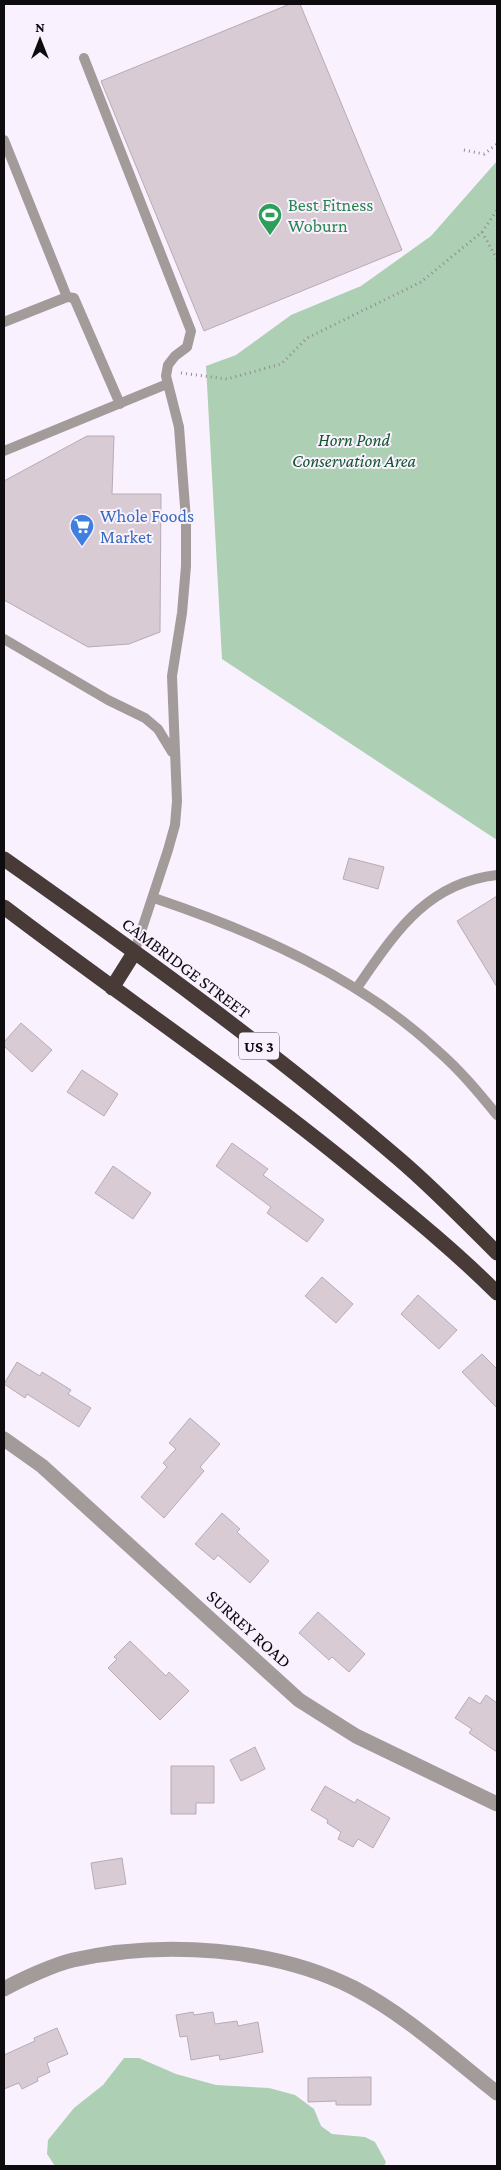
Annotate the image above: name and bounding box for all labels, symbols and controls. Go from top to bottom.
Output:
north arrow [15,15,65,65]
text: N [35,19,45,35]
place label: Best Fitness Woburn [288,195,373,236]
sports icon: Best Fitness Woburn [257,202,283,236]
park label: Horn Pond Conservation Area [292,430,417,471]
place label: Whole Foods Market [100,506,194,547]
supermarket icon: Whole Foods Market [69,513,95,547]
street label: CAMBRIDGE STREET [118,913,254,1023]
road number: US 3 [239,1032,279,1060]
street label: SURREY ROAD [203,1586,295,1672]

